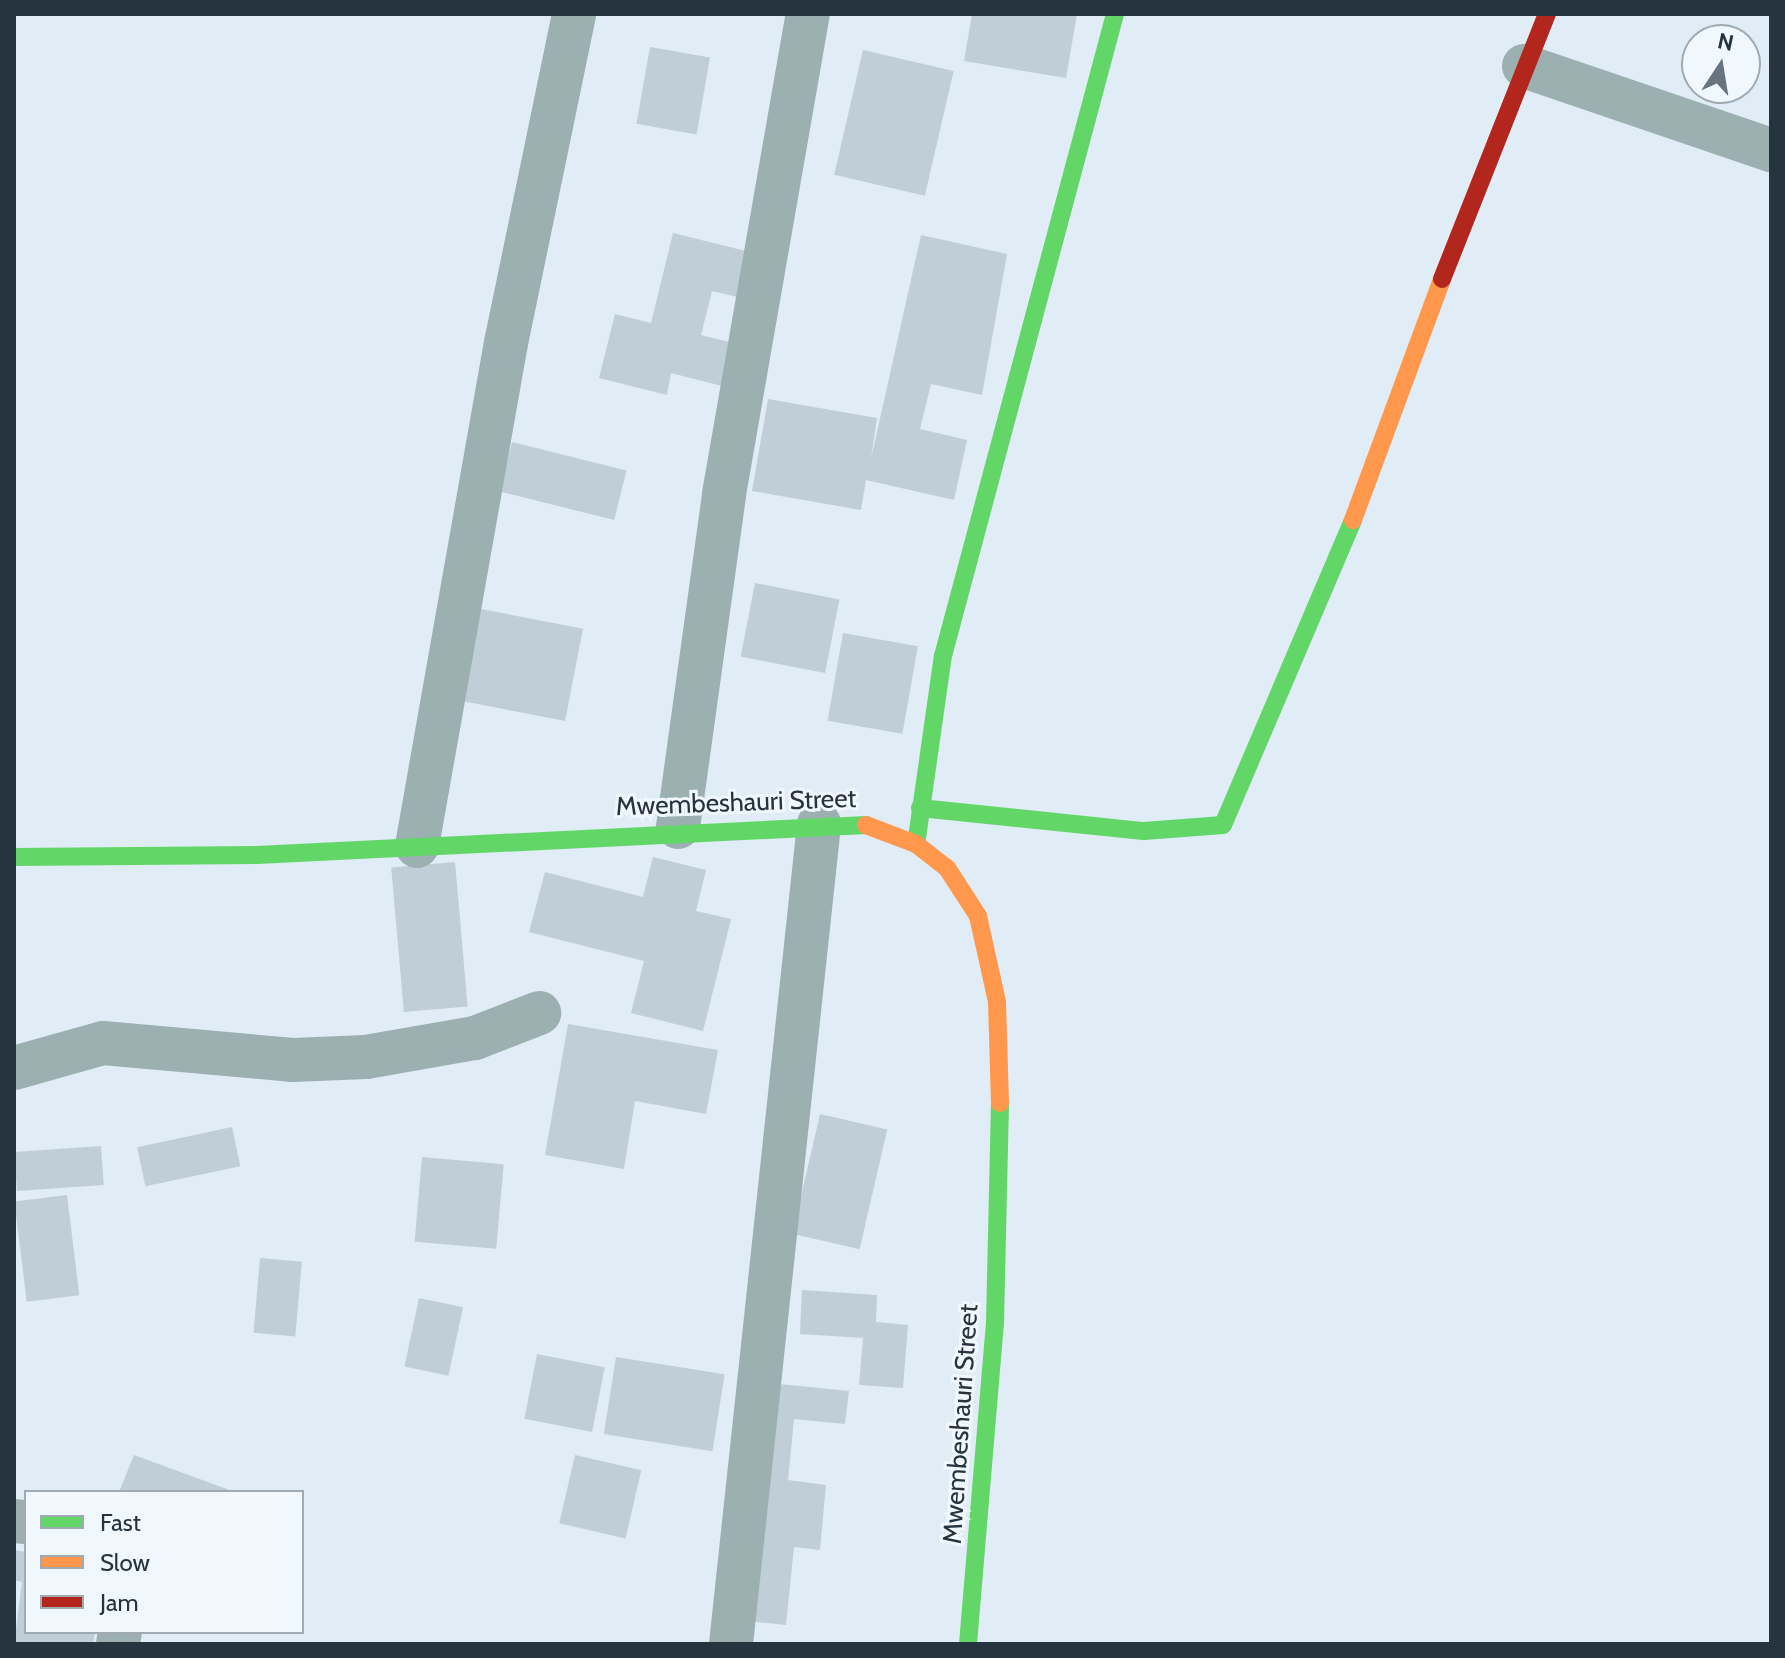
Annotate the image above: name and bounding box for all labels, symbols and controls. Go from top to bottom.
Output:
north arrow [1681,24,1761,104]
text: N [1715,27,1736,57]
street label: Mwembeshauri Street [615,783,857,823]
street label: Mwembeshauri Street [937,1303,985,1545]
legend [24,1490,304,1634]
text: Fast [100,1508,141,1537]
text: Slow [100,1548,150,1577]
text: Jam [100,1588,138,1617]

